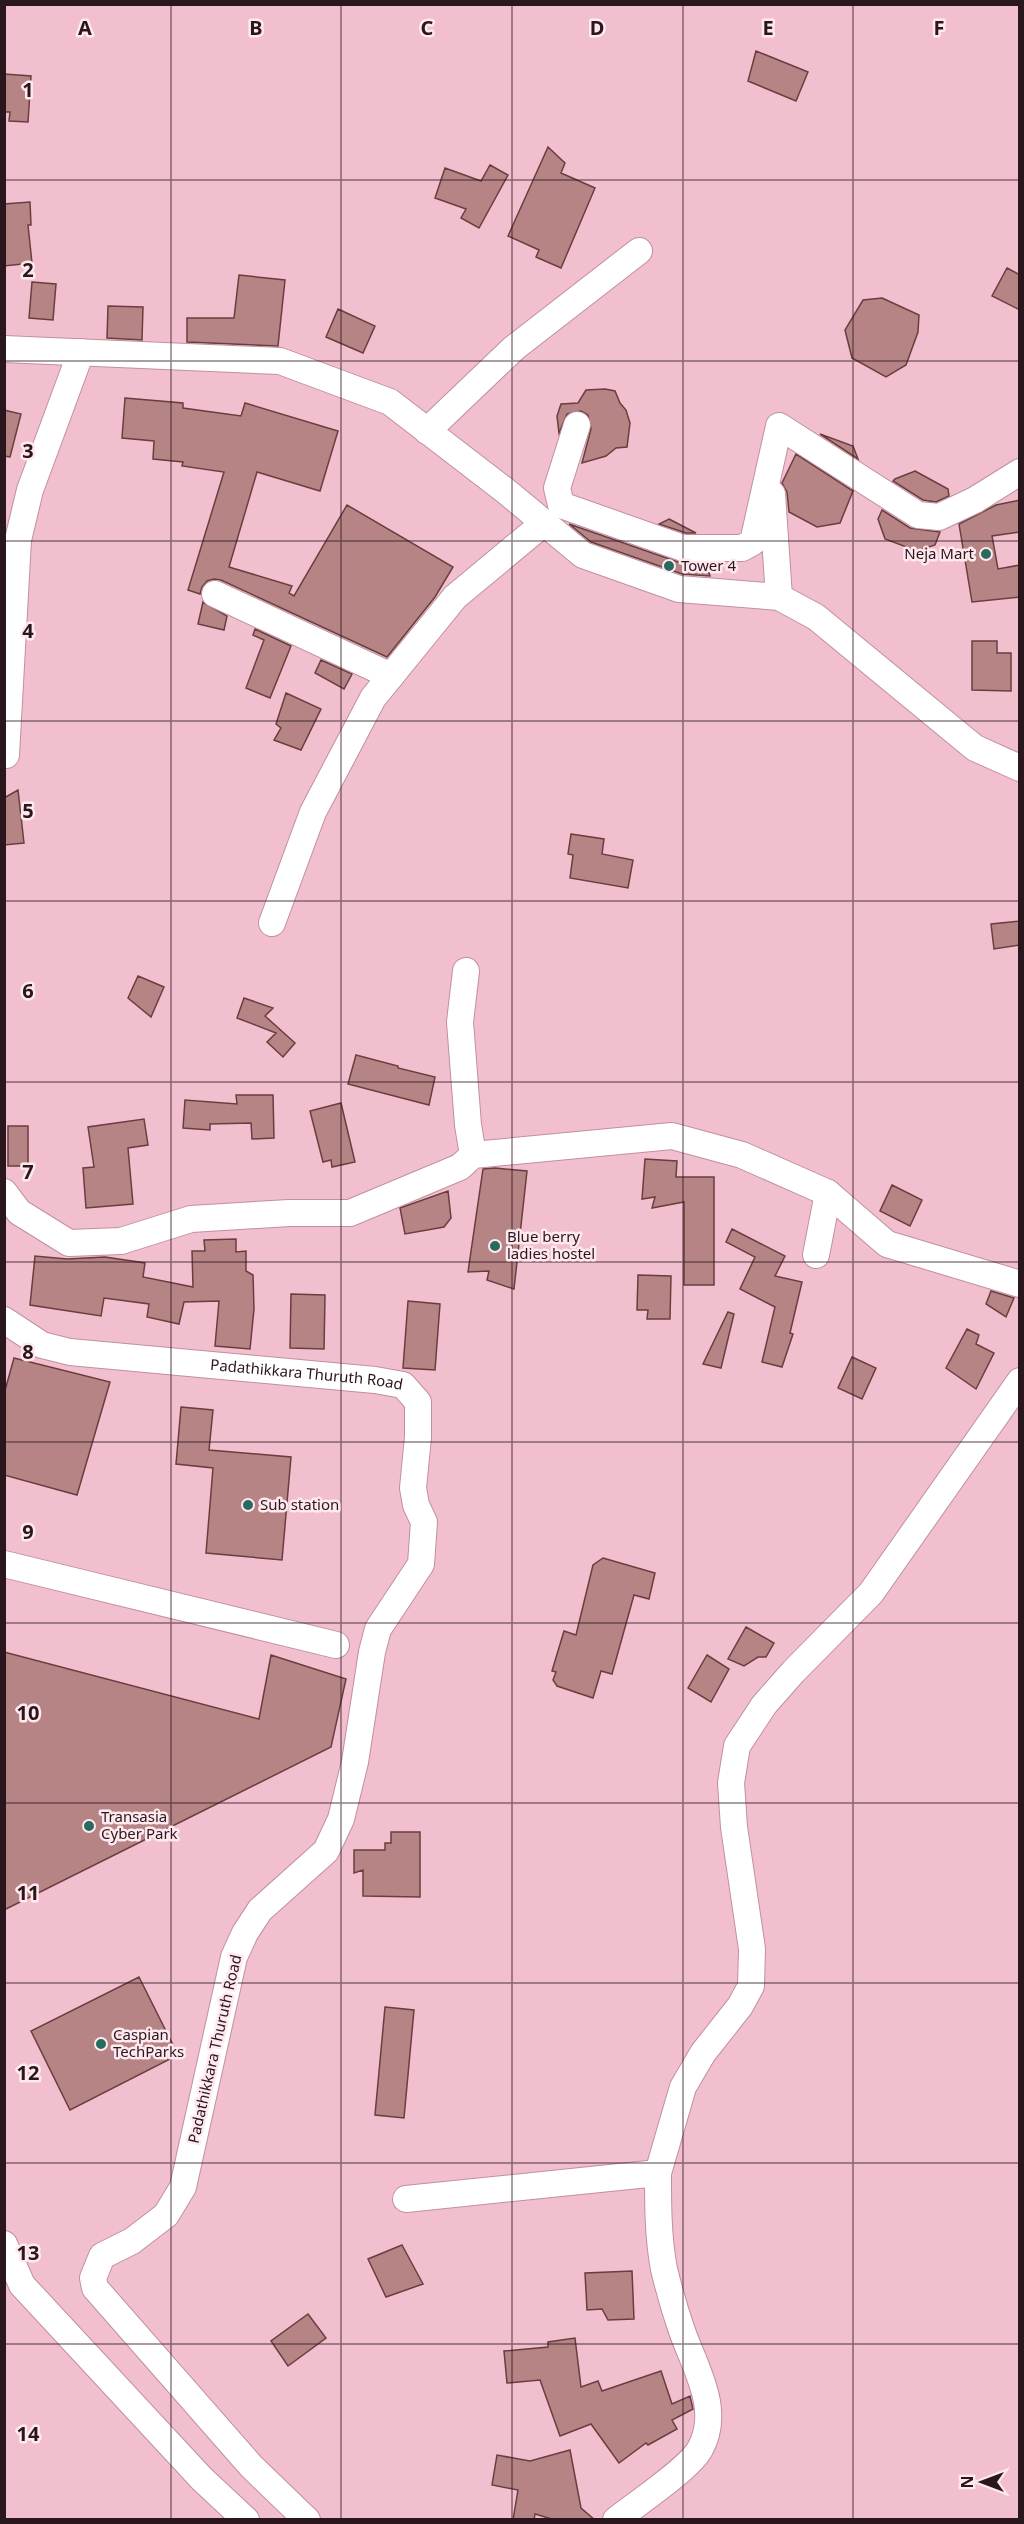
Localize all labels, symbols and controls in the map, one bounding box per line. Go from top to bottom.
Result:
text: A [78,14,92,41]
text: B [249,14,263,41]
text: C [421,14,434,41]
text: D [590,14,604,41]
text: E [762,14,774,41]
text: F [934,14,944,41]
text: 1 [22,76,34,103]
text: 2 [22,256,34,283]
text: 3 [22,437,34,464]
place label: Neja Mart [904,543,975,563]
marker: Neja Mart [979,547,993,561]
place label: Tower 4 [681,555,736,575]
marker: Tower 4 [662,559,676,573]
text: 4 [22,617,34,644]
text: 5 [22,797,34,824]
text: 6 [22,977,34,1004]
text: 7 [22,1158,34,1185]
place label: Blue berry ladies hostel [507,1226,595,1263]
marker: Blue berry ladies hostel [488,1239,502,1253]
text: 8 [22,1338,34,1365]
street label: Padathikkara Thuruth Road [209,1354,405,1394]
place label: Sub station [260,1494,339,1514]
marker: Sub station [241,1498,255,1512]
text: 9 [22,1518,34,1545]
text: 10 [17,1699,39,1726]
place label: Transasia Cyber Park [101,1806,178,1843]
marker: Transasia Cyber Park [82,1819,96,1833]
text: 11 [17,1879,39,1906]
street label: Padathikkara Thuruth Road [183,1952,246,2145]
place label: Caspian TechParks [113,2024,184,2061]
marker: Caspian TechParks [94,2037,108,2051]
text: 12 [17,2059,39,2086]
text: 13 [17,2239,39,2266]
text: 14 [17,2420,40,2447]
north arrow [952,2452,1012,2512]
text: N [956,2475,978,2489]

